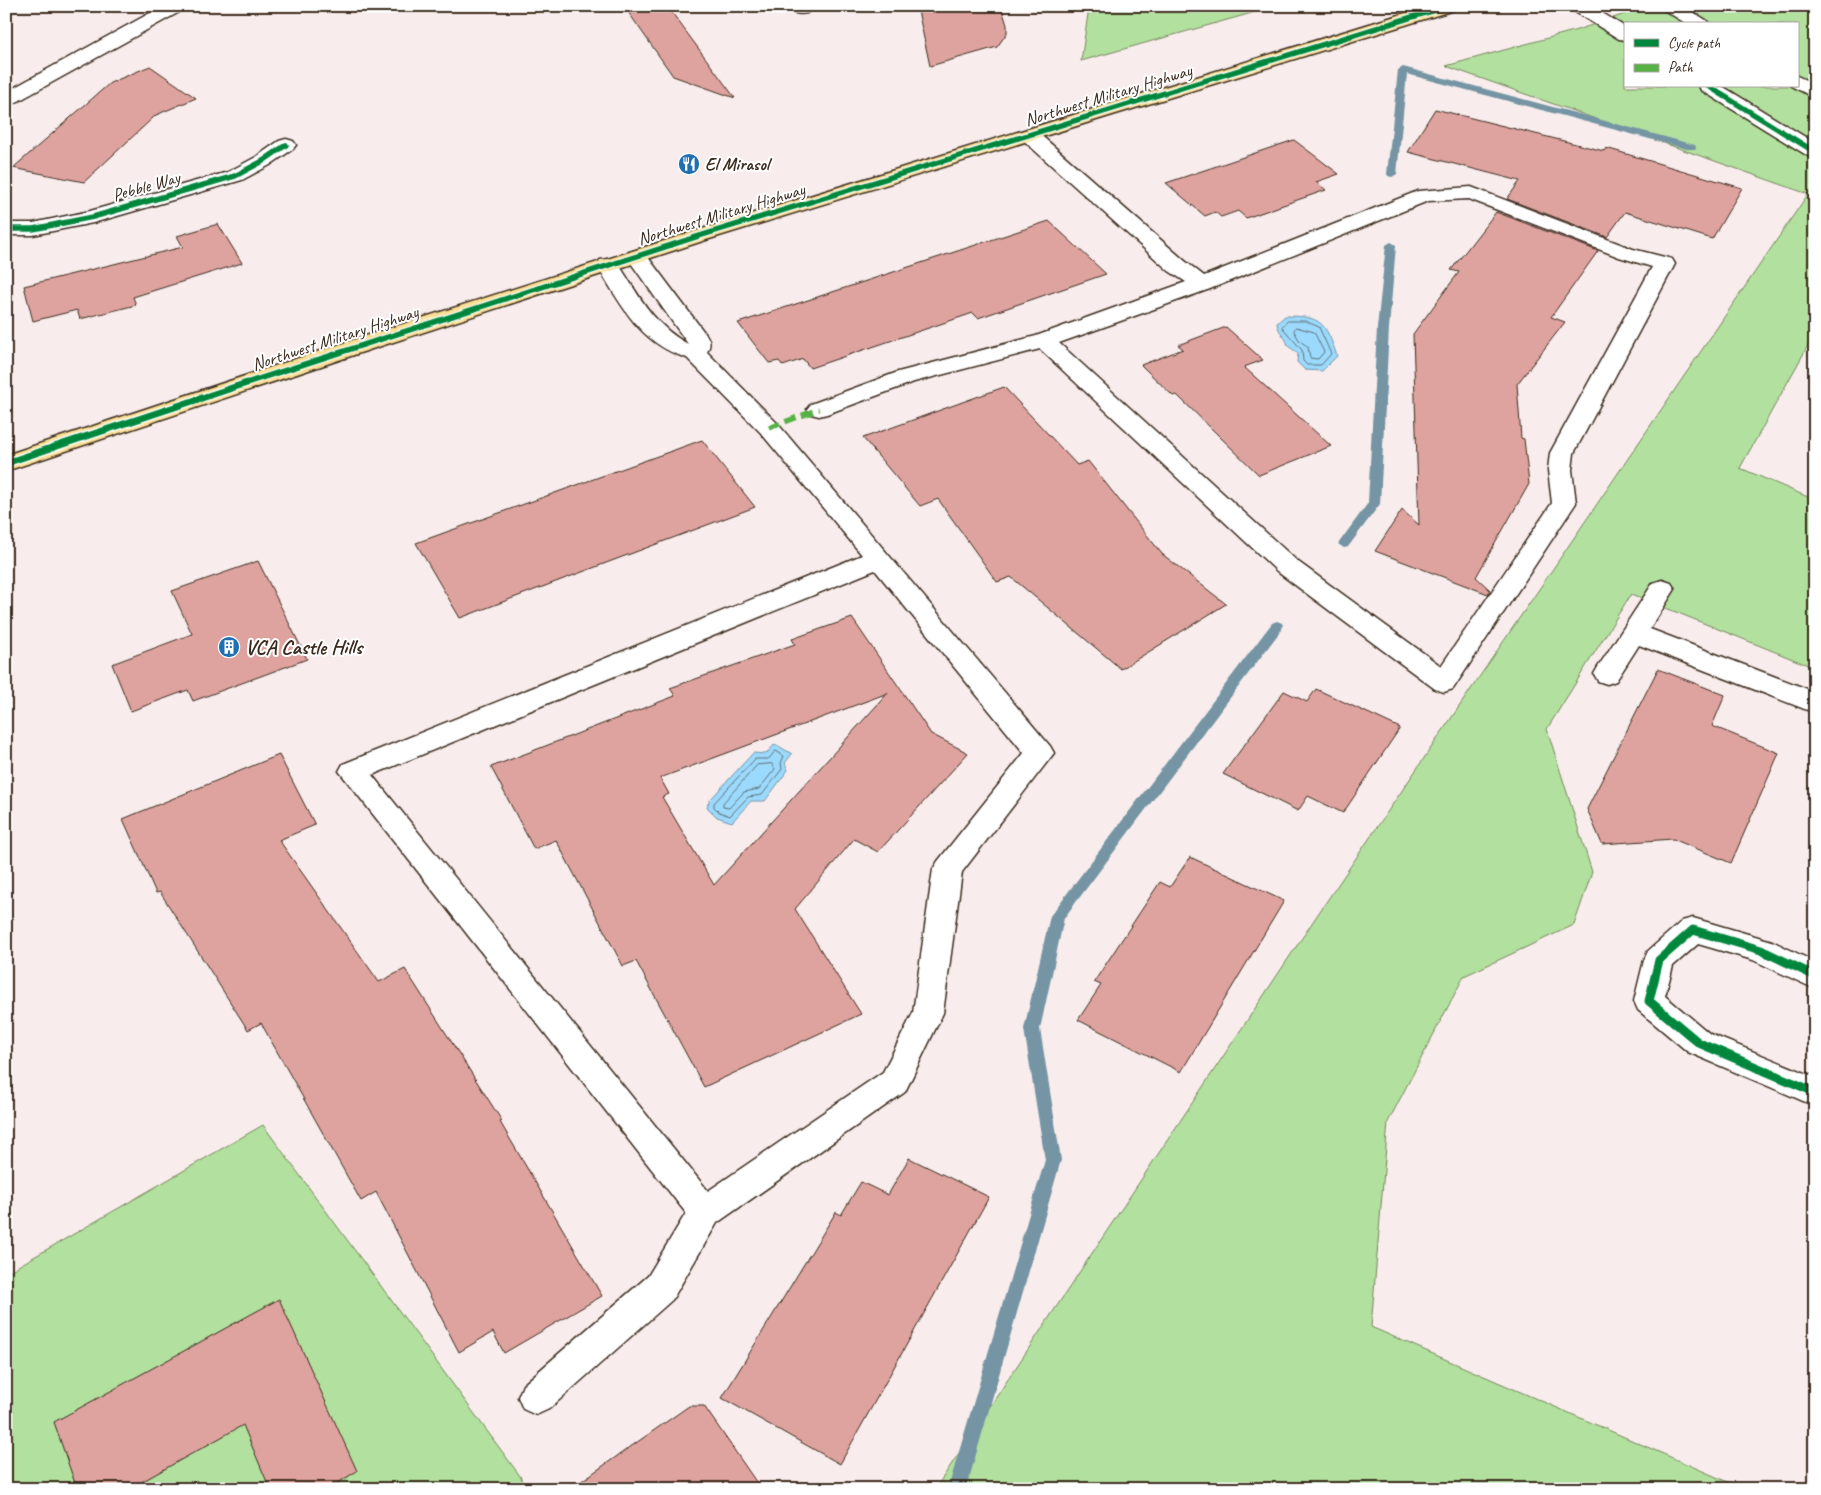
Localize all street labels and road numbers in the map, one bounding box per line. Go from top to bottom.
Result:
street label: Northwest Military Highway [1022,59,1196,131]
street label: Pebble Way [110,165,184,206]
street label: Northwest Military Highway [635,178,809,250]
street label: Northwest Military Highway [249,300,423,375]

